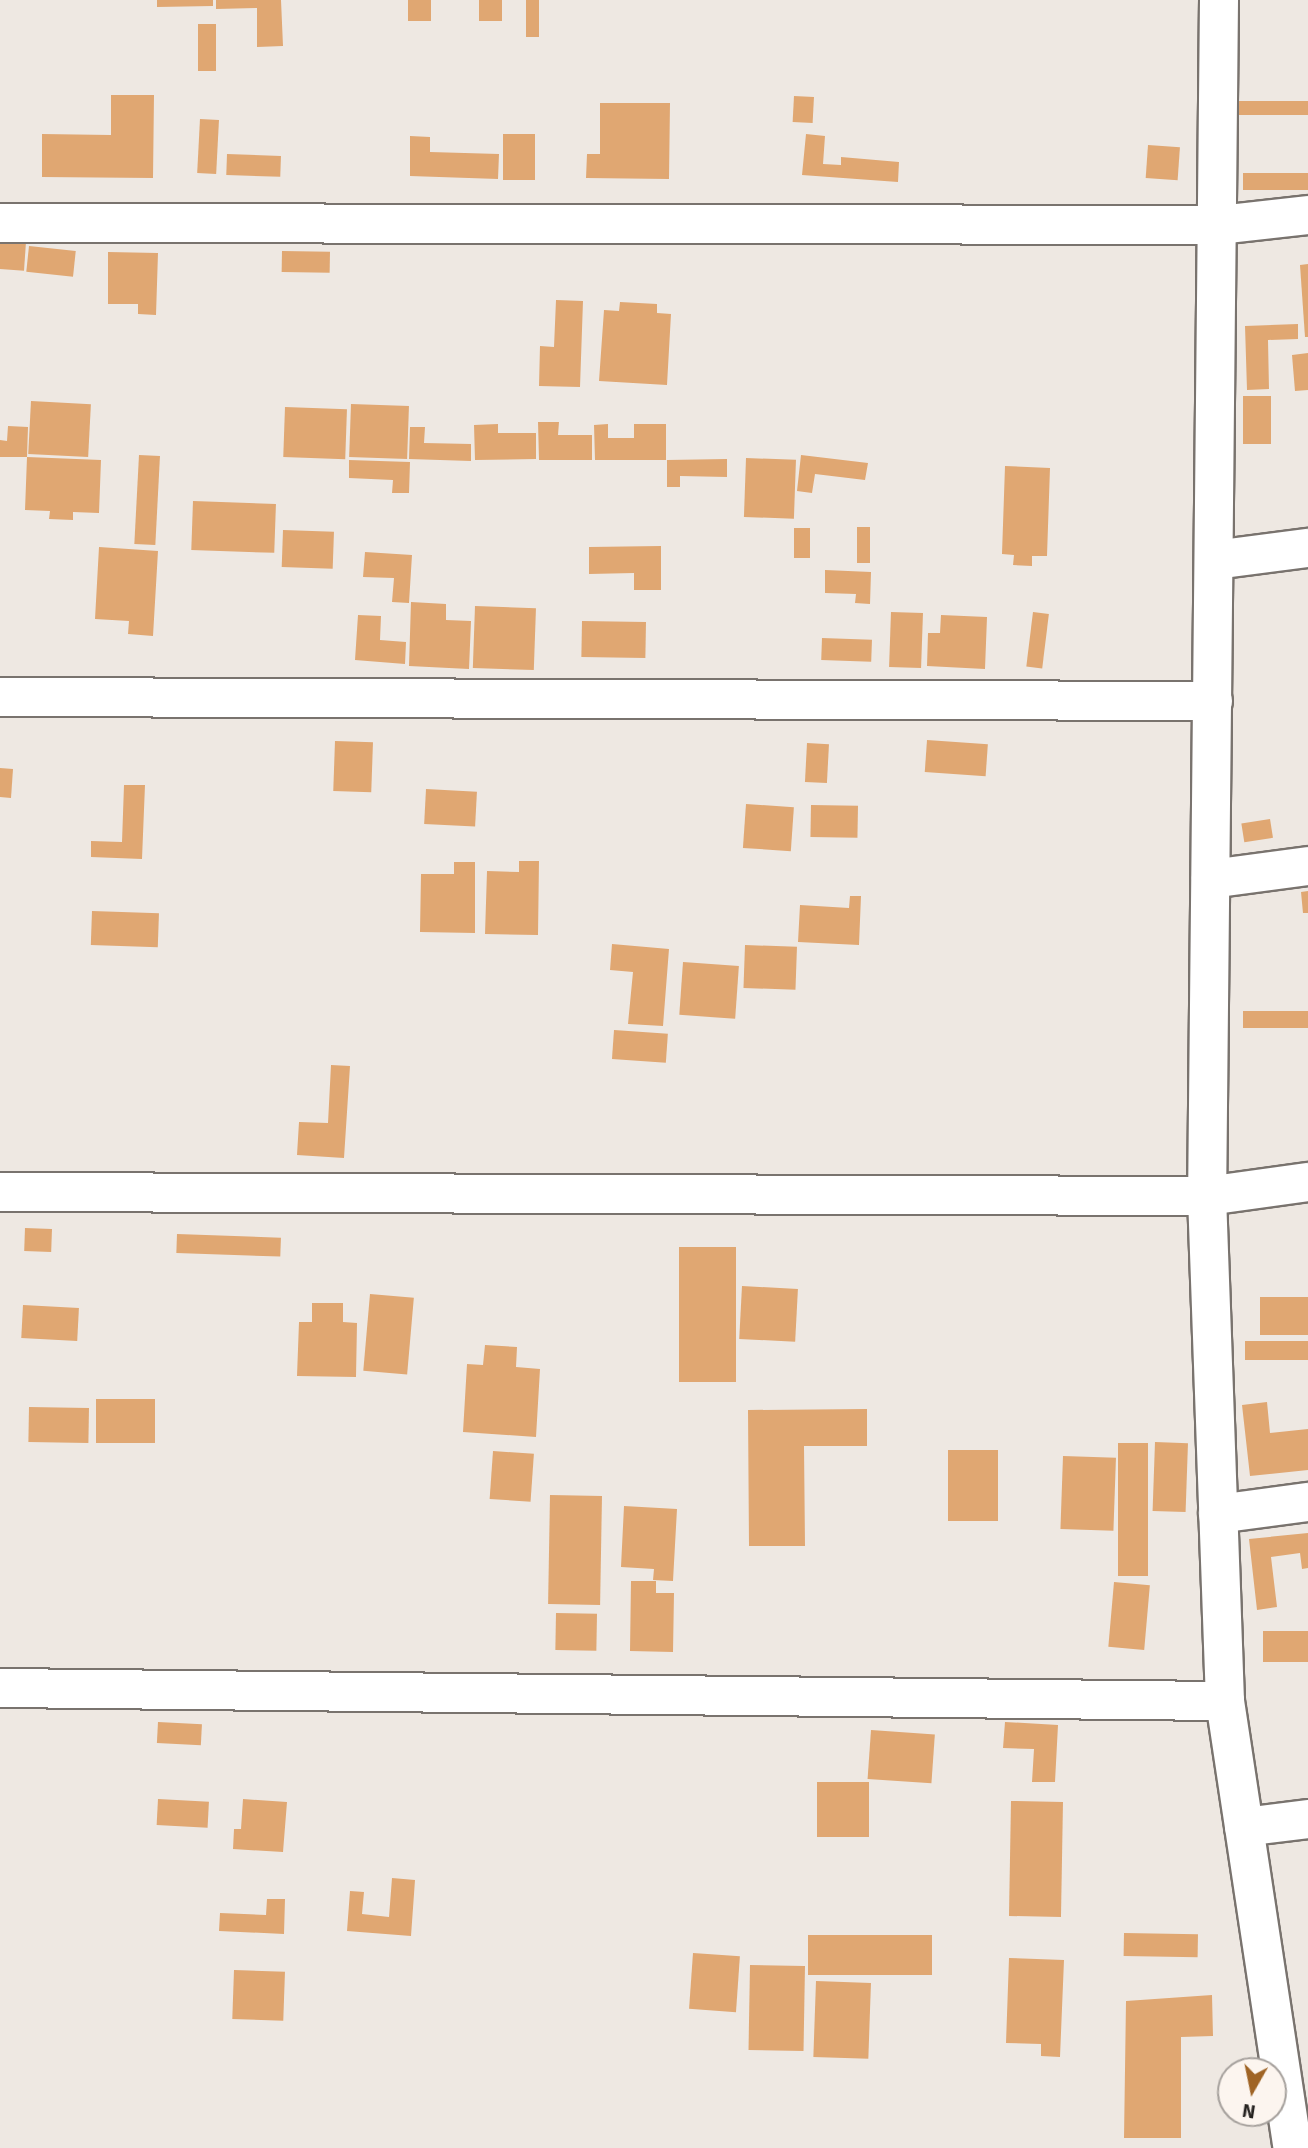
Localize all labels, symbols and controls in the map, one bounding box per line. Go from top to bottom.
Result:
north arrow [1217,2057,1287,2127]
text: N [1241,2098,1257,2124]

